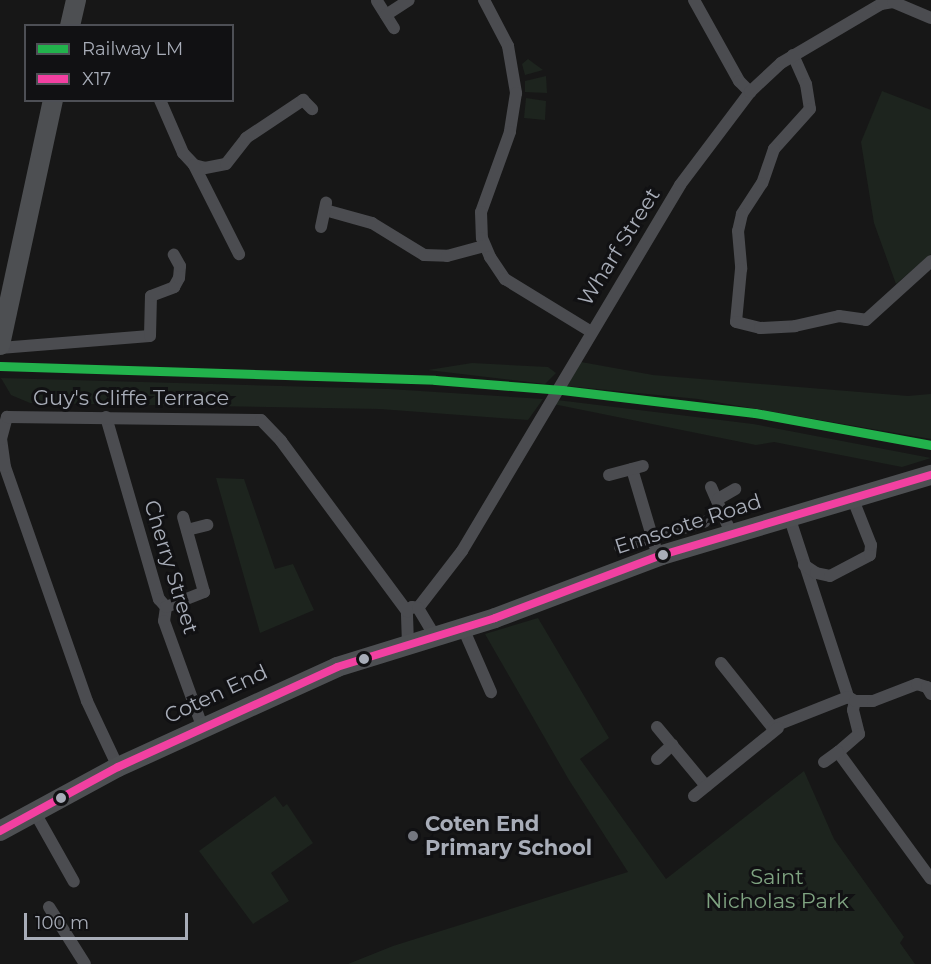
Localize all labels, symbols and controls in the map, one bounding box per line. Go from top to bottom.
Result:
legend [24,24,234,102]
text: Railway LM [82,38,183,60]
text: X17 [82,68,111,90]
street label: Wharf Street [573,183,665,311]
street label: Guy's Cliffe Terrace [33,385,229,411]
street label: Emscote Road [612,488,764,560]
street label: Cherry Street [139,497,203,637]
unlabelled marker [657,549,669,561]
unlabelled marker [358,653,370,665]
street label: Coten End [161,659,271,729]
unlabelled marker [55,792,67,804]
place label: Coten End Primary School [425,811,592,861]
marker: Coten End Primary School [406,829,420,843]
park label: Saint Nicholas Park [705,864,849,914]
scale bar [27,901,190,939]
text: 100 m [35,912,89,934]

